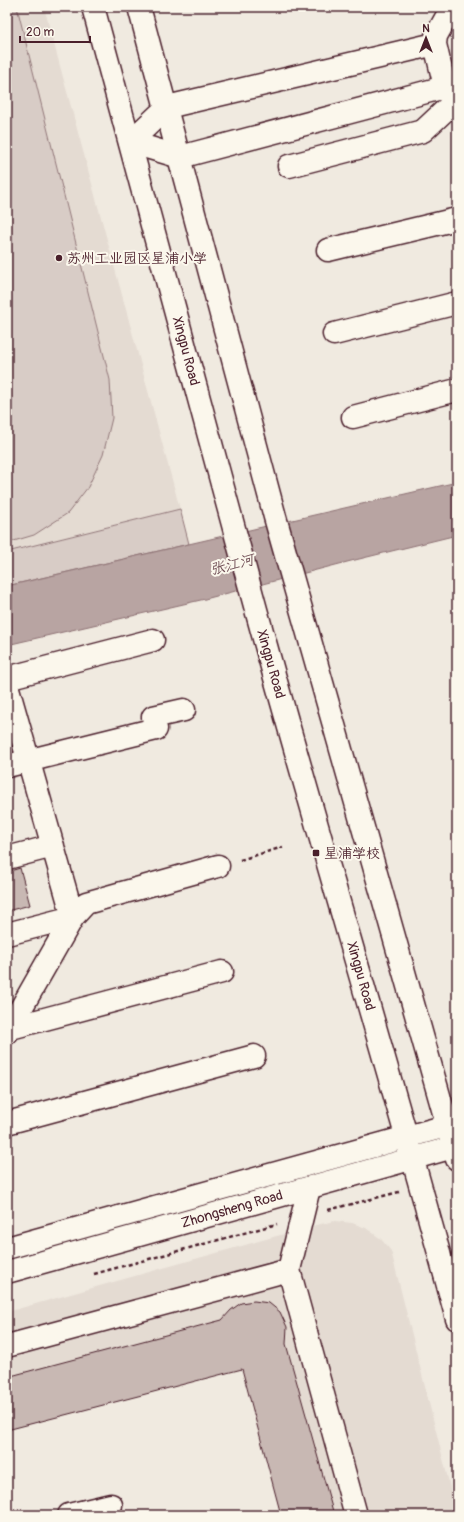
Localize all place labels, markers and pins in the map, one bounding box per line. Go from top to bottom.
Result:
place label: 苏州工业园区星浦小学 [67,250,207,267]
marker: 苏州工业园区星浦小学 [54,253,64,263]
place label: 星浦学校 [324,845,380,862]
marker: 星浦学校 [311,848,321,858]

